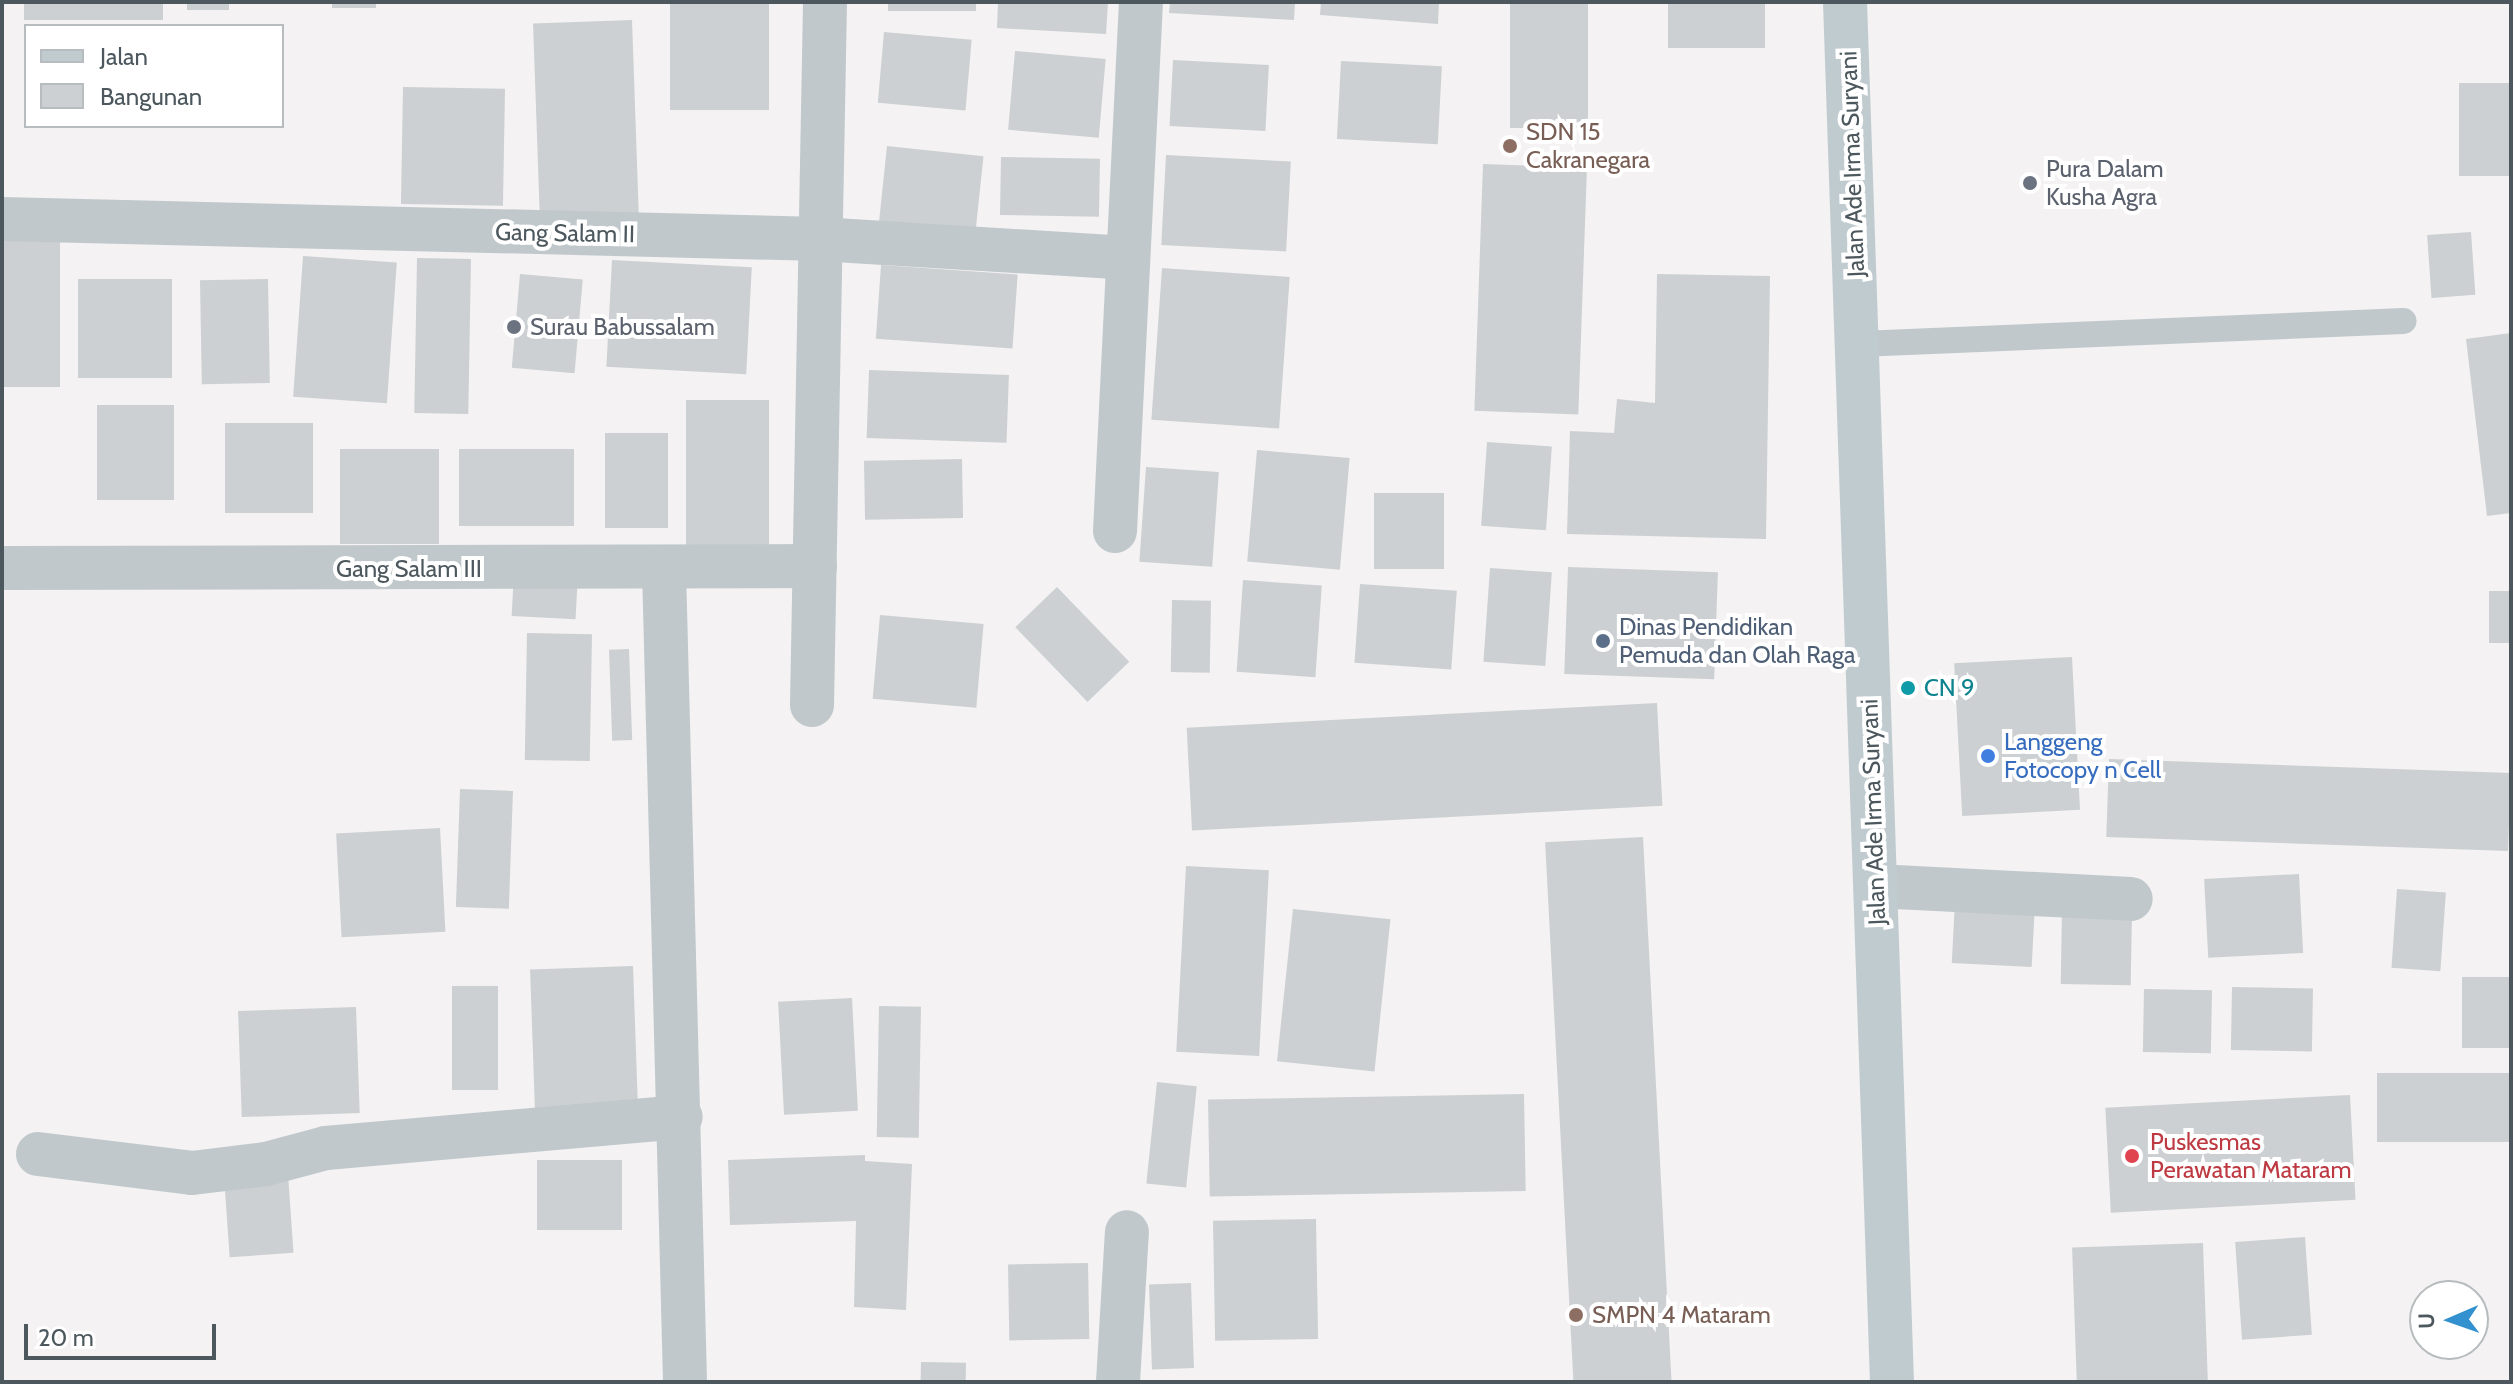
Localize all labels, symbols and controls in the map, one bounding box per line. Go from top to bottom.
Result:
legend [24,24,284,128]
text: Jalan [100,42,148,71]
street label: Jalan Ade Irma Suryani [1834,50,1870,278]
text: Bangunan [100,82,202,111]
place label: SDN 15 Cakranegara [1526,118,1650,174]
marker: SDN 15 Cakranegara [1501,137,1519,155]
place label: Pura Dalam Kusha Agra [2046,155,2164,211]
marker: Pura Dalam Kusha Agra [2021,174,2039,192]
street label: Gang Salam II [495,217,635,249]
place label: Surau Babussalam [530,313,715,341]
marker: Surau Babussalam [505,318,523,336]
street label: Gang Salam III [336,555,482,583]
place label: Dinas Pendidikan Pemuda dan Olah Raga [1619,613,1855,669]
marker: Dinas Pendidikan Pemuda dan Olah Raga [1594,632,1612,650]
place label: CN 9 [1924,674,1975,702]
marker: CN 9 [1899,679,1917,697]
street label: Jalan Ade Irma Suryani [1855,698,1891,926]
place label: Langgeng Fotocopy n Cell [2004,728,2161,784]
marker: Langgeng Fotocopy n Cell [1979,747,1997,765]
place label: Puskesmas Perawatan Mataram [2150,1128,2352,1184]
marker: Puskesmas Perawatan Mataram [2121,1145,2143,1167]
north arrow [2409,1280,2489,1360]
place label: SMPN 4 Mataram [1592,1301,1771,1329]
marker: SMPN 4 Mataram [1567,1306,1585,1324]
scale bar [28,1308,220,1358]
text: U [2413,1312,2440,1329]
text: 20 m [38,1323,94,1352]

